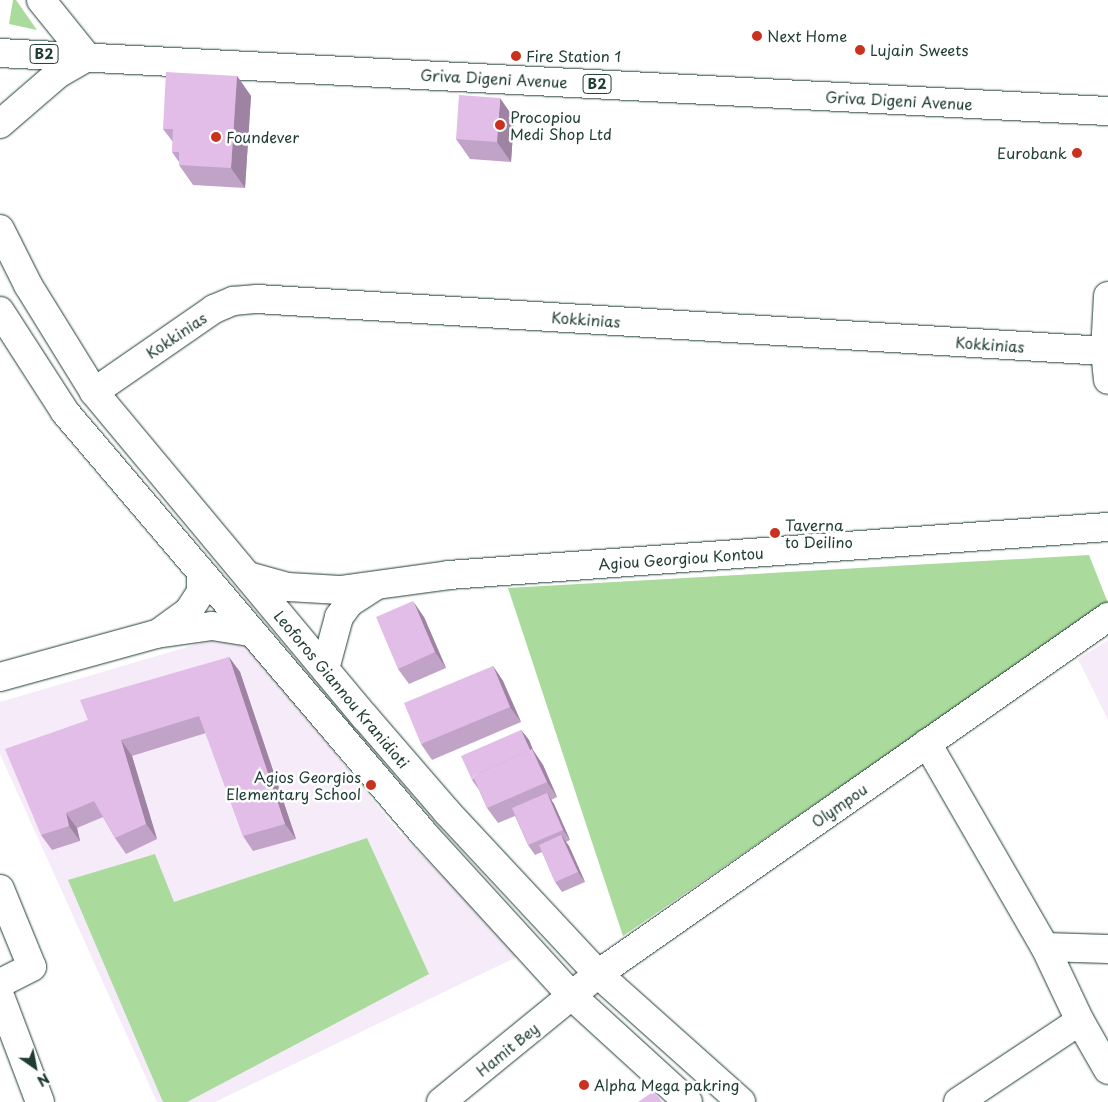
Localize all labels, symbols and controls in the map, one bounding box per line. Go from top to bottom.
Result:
place label: Next Home [767,27,848,45]
marker: Next Home [751,30,763,42]
place label: Lujain Sweets [870,41,968,59]
road number: B2 [29,42,59,66]
marker: Lujain Sweets [854,44,866,56]
place label: Fire Station 1 [526,47,621,65]
marker: Fire Station 1 [510,50,522,62]
street label: Griva Digeni Avenue [420,65,568,91]
road number: B2 [582,72,612,96]
street label: Griva Digeni Avenue [825,87,973,113]
place label: Procopiou Medi Shop Ltd [510,107,613,142]
marker: Procopiou Medi Shop Ltd [494,119,506,131]
place label: Foundever [226,128,299,146]
marker: Foundever [210,131,222,143]
place label: Eurobank [997,144,1067,162]
marker: Eurobank [1071,147,1083,159]
street label: Kokkinias [142,308,210,362]
street label: Kokkinias [551,308,621,330]
street label: Kokkinias [955,333,1025,355]
place label: Taverna to Deilino [785,515,854,550]
marker: Taverna to Deilino [769,527,781,539]
street label: Agiou Georgiou Kontou [597,543,765,573]
street label: Leoforos Giannou Kranidioti [271,607,413,771]
place label: Agios Georgios Elementary School [226,767,361,802]
marker: Agios Georgios Elementary School [365,779,377,791]
street label: Olympou [808,779,870,831]
street label: Hamit Bey [472,1018,542,1080]
north arrow [10,1042,60,1092]
text: N [33,1068,54,1092]
place label: Alpha Mega pakring [594,1076,741,1094]
marker: Alpha Mega pakring [578,1079,590,1091]

